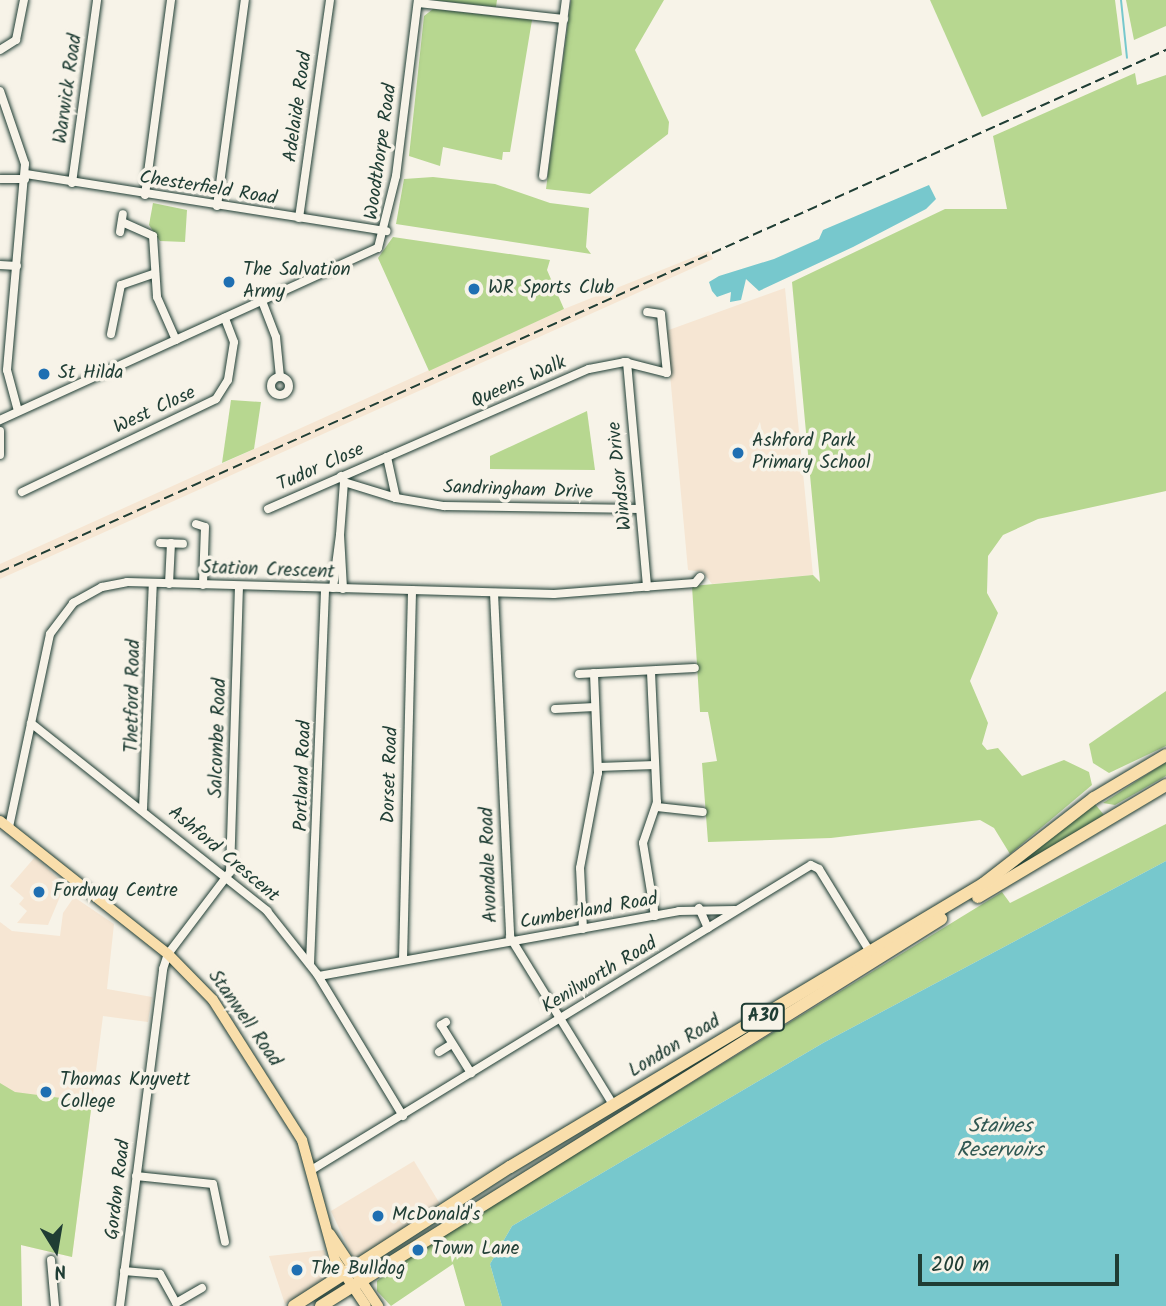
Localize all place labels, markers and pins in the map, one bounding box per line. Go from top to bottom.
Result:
place label: The Salvation Army [243,260,351,304]
marker: The Salvation Army [221,274,237,290]
place label: WR Sports Club [488,278,614,300]
marker: WR Sports Club [466,281,482,297]
place label: St Hilda [58,363,123,385]
marker: St Hilda [36,366,52,382]
place label: Ashford Park Primary School [752,431,871,475]
marker: Ashford Park Primary School [730,445,746,461]
place label: Fordway Centre [53,881,178,903]
marker: Fordway Centre [31,884,47,900]
place label: Thomas Knyvett College [60,1070,190,1114]
marker: Thomas Knyvett College [38,1084,54,1100]
place label: McDonald's [392,1205,480,1227]
marker: McDonald's [370,1208,386,1224]
place label: Town Lane [432,1239,519,1261]
marker: Town Lane [410,1242,426,1258]
place label: The Bulldog [311,1259,405,1281]
marker: The Bulldog [289,1262,305,1278]

